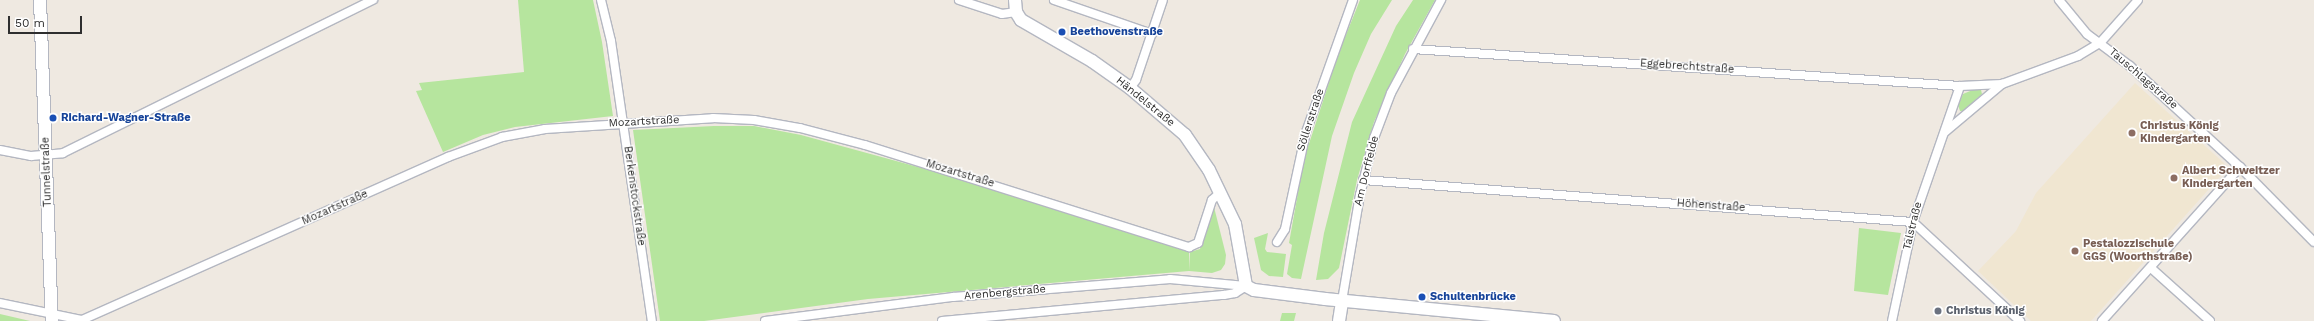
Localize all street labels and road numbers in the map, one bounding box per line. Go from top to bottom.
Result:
street label: Tauschlagstraße [2106,46,2180,112]
street label: Eggebrechtstraße [1640,57,1734,77]
street label: Händelstraße [1113,74,1177,130]
street label: Söllerstraße [1295,87,1327,153]
street label: Mozartstraße [608,114,680,130]
street label: Am Dorffelde [1352,134,1382,208]
street label: Tunnelstraße [39,137,55,207]
street label: Berkenstockstraße [620,145,648,247]
street label: Mozartstraße [924,157,996,191]
street label: Mozartstraße [300,188,370,228]
street label: Höhenstraße [1676,197,1746,215]
street label: Talstraße [1901,201,1925,251]
street label: Arenbergstraße [964,283,1046,303]

